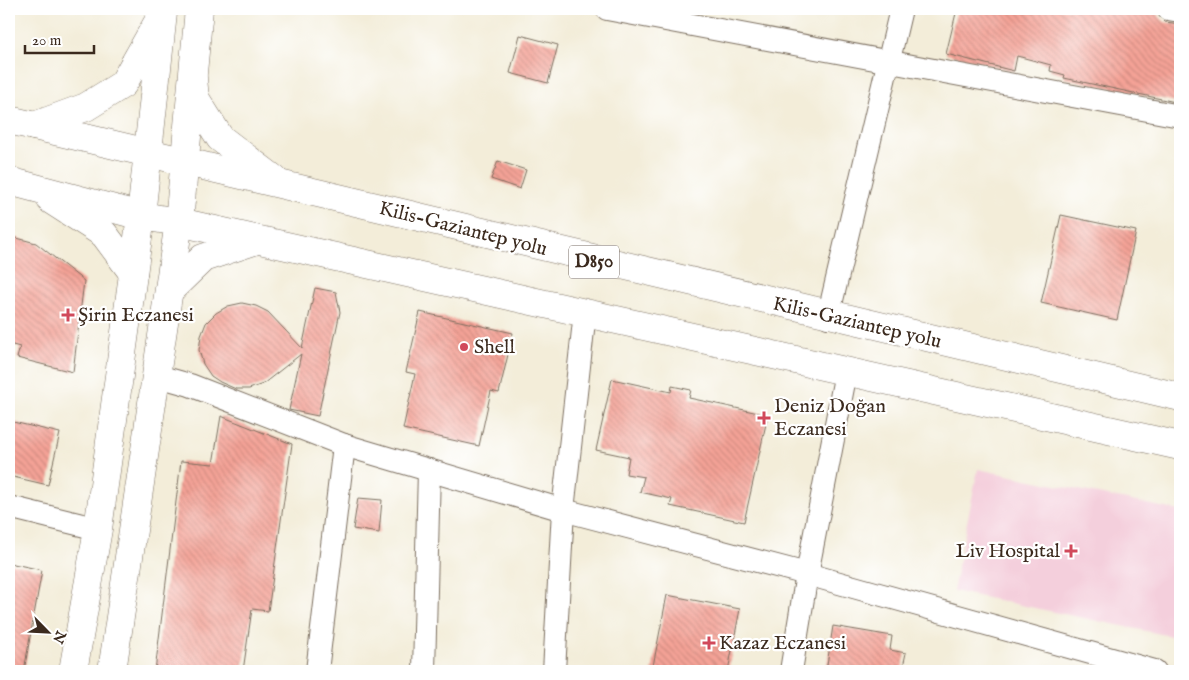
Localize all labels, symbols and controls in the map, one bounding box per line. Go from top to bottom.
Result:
scale bar [25,22,94,54]
text: 20 m [32,31,62,50]
street label: Kilis-Gaziantep yolu [376,196,550,262]
road number: D850 [569,246,619,278]
street label: Kilis-Gaziantep yolu [770,291,944,355]
place label: Şirin Eczanesi [78,303,194,328]
marker: Şirin Eczanesi [62,309,74,321]
place label: Shell [474,335,515,360]
marker: Shell [458,341,470,353]
place label: Deniz Doğan Eczanesi [774,394,886,442]
marker: Deniz Doğan Eczanesi [758,412,770,424]
place label: Liv Hospital [956,539,1061,564]
marker: Liv Hospital [1064,544,1078,558]
north arrow [22,608,72,658]
text: N [48,627,70,646]
place label: Kazaz Eczanesi [719,631,846,656]
marker: Kazaz Eczanesi [703,637,715,649]

